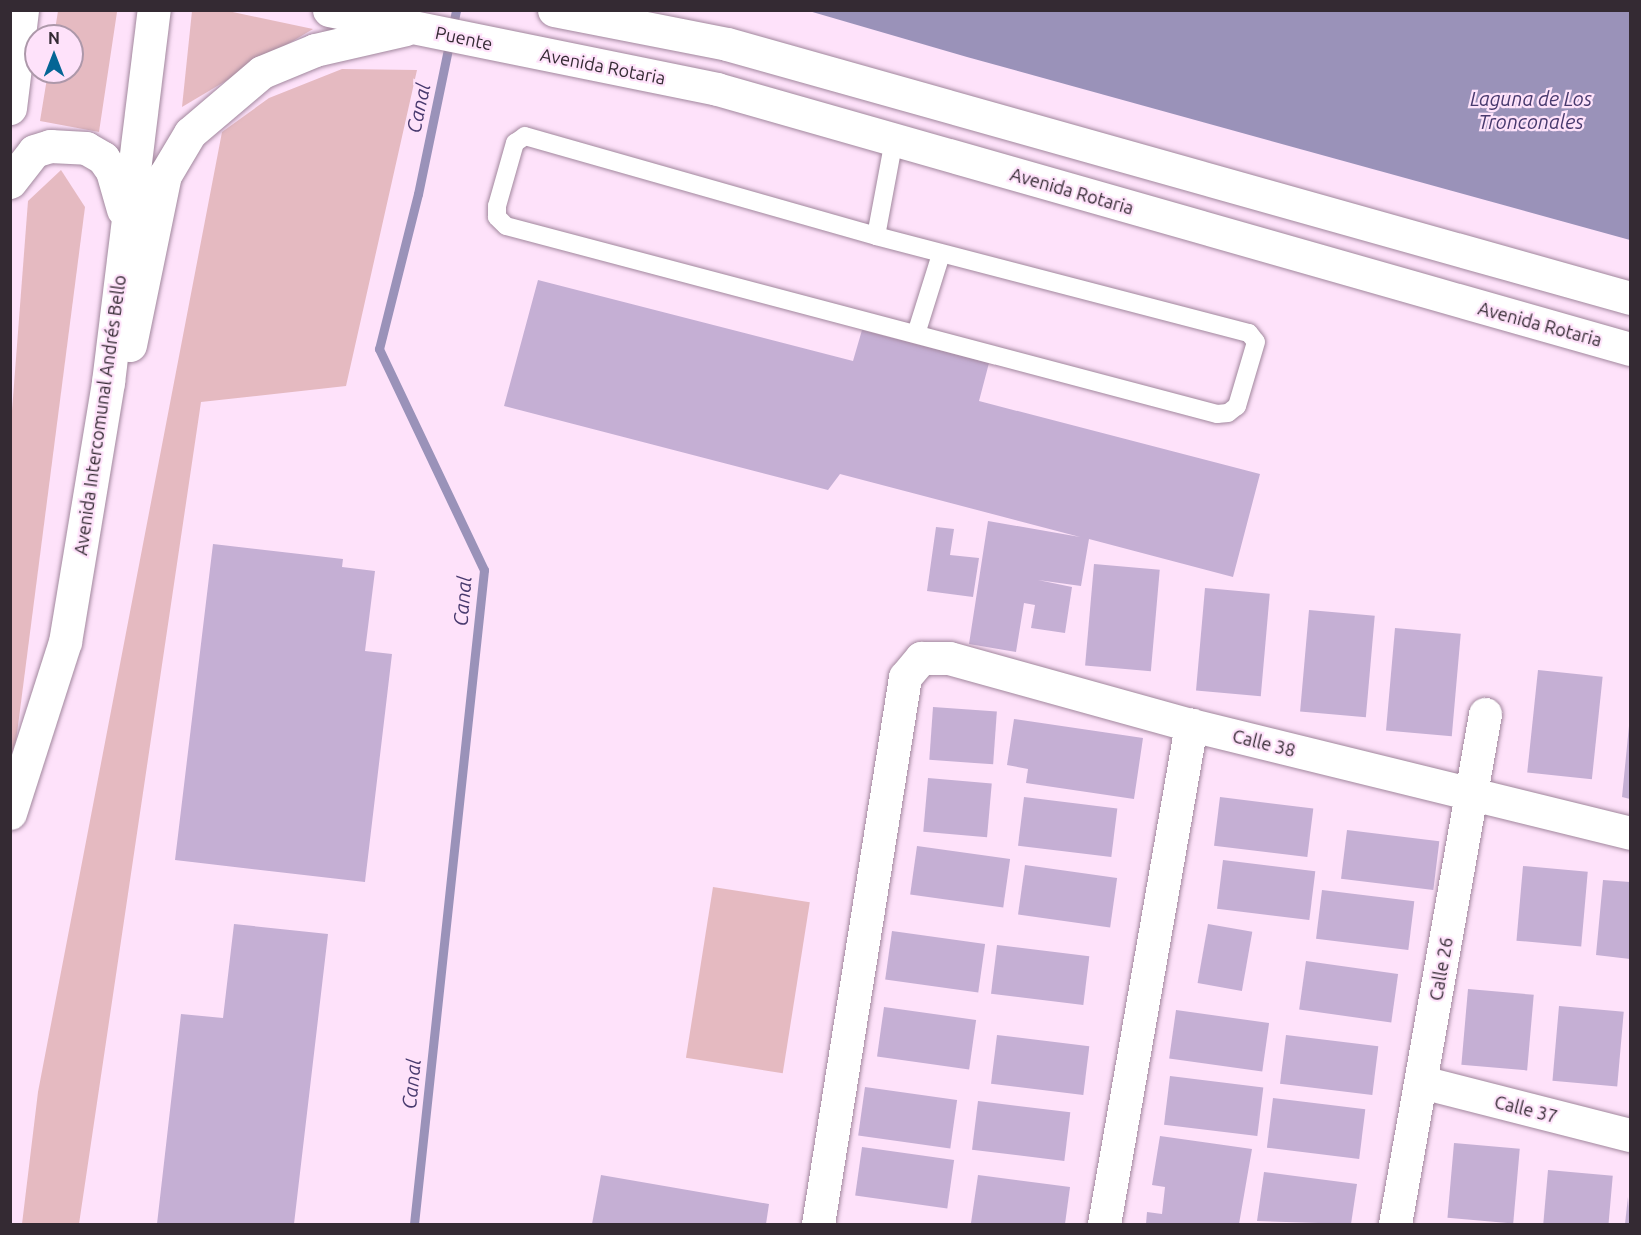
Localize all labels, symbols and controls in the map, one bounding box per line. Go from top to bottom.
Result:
street label: Puente [433,21,495,55]
north arrow [24,24,84,84]
text: N [48,29,60,47]
street label: Avenida Rotaria [539,43,667,89]
water label: Canal [401,81,435,135]
water label: Laguna de Los Tronconales [1470,86,1592,133]
street label: Avenida Rotaria [1008,163,1136,219]
street label: Avenida Intercomunal Andrés Bello [70,273,130,557]
street label: Avenida Rotaria [1476,297,1604,351]
water label: Canal [448,575,476,627]
street label: Calle 38 [1230,725,1298,761]
street label: Calle 26 [1425,936,1457,1002]
water label: Canal [396,1058,426,1110]
street label: Calle 37 [1492,1091,1560,1127]

